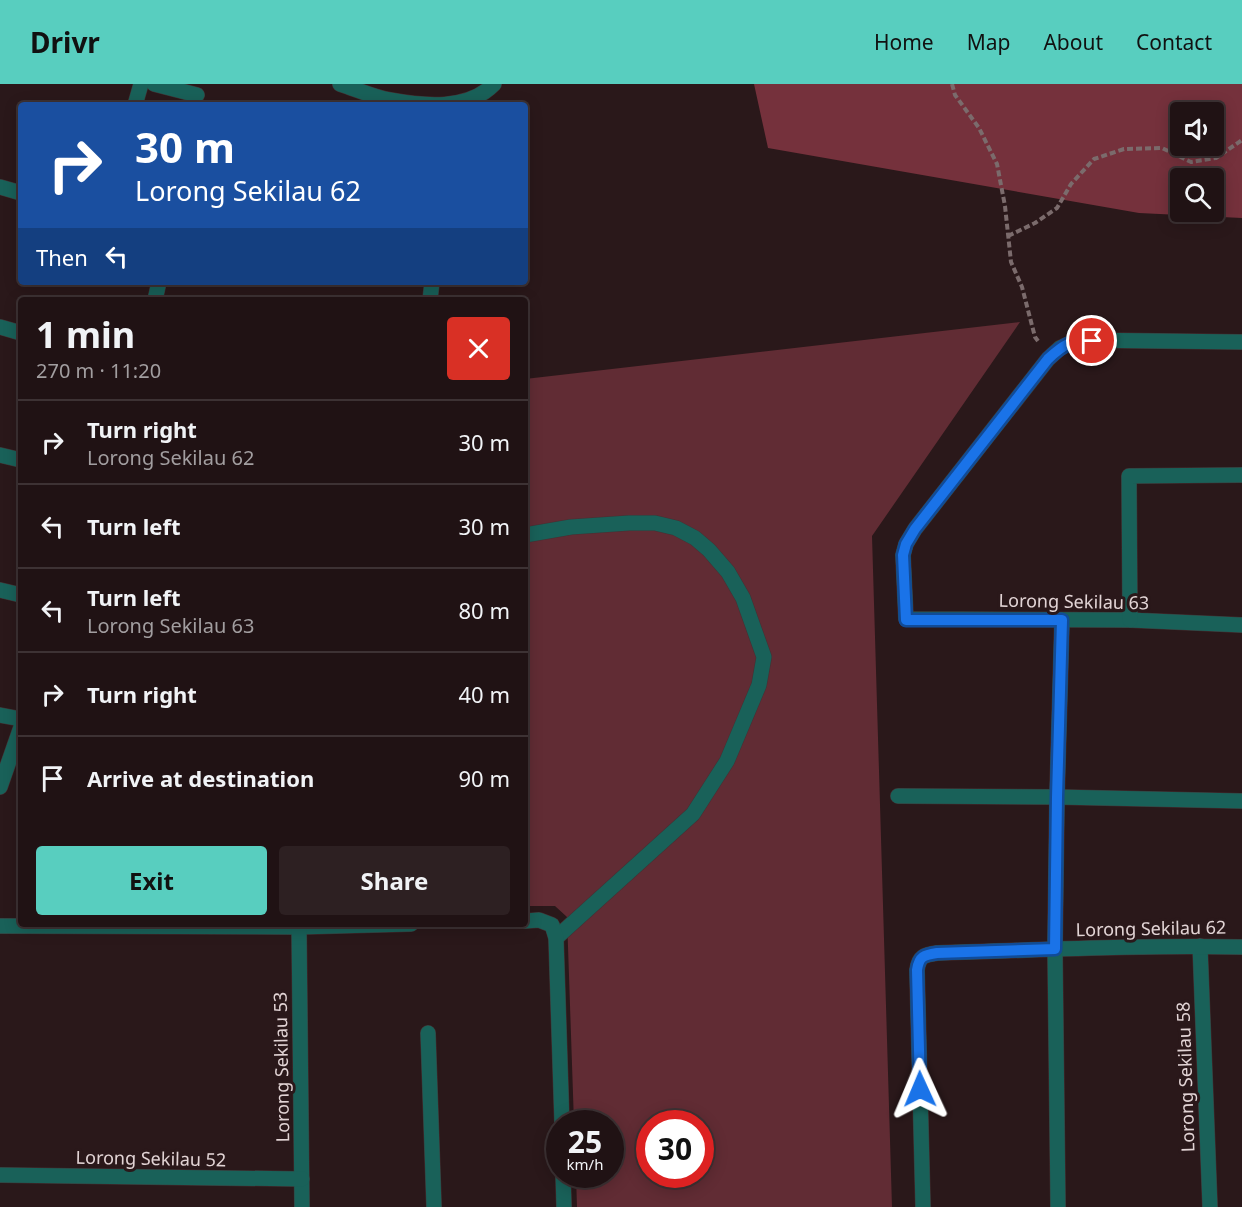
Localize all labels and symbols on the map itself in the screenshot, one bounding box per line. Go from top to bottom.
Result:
pin [1066,315,1117,366]
street label: Lorong Sekilau 63 [999,588,1149,614]
street label: Lorong Sekilau 62 [1076,915,1226,941]
street label: Lorong Sekilau 53 [268,992,294,1142]
street label: Lorong Sekilau 58 [1170,1001,1200,1153]
position arrow [888,1057,952,1121]
speed limit sign: 30 [636,1110,714,1188]
street label: Lorong Sekilau 52 [76,1145,226,1171]

